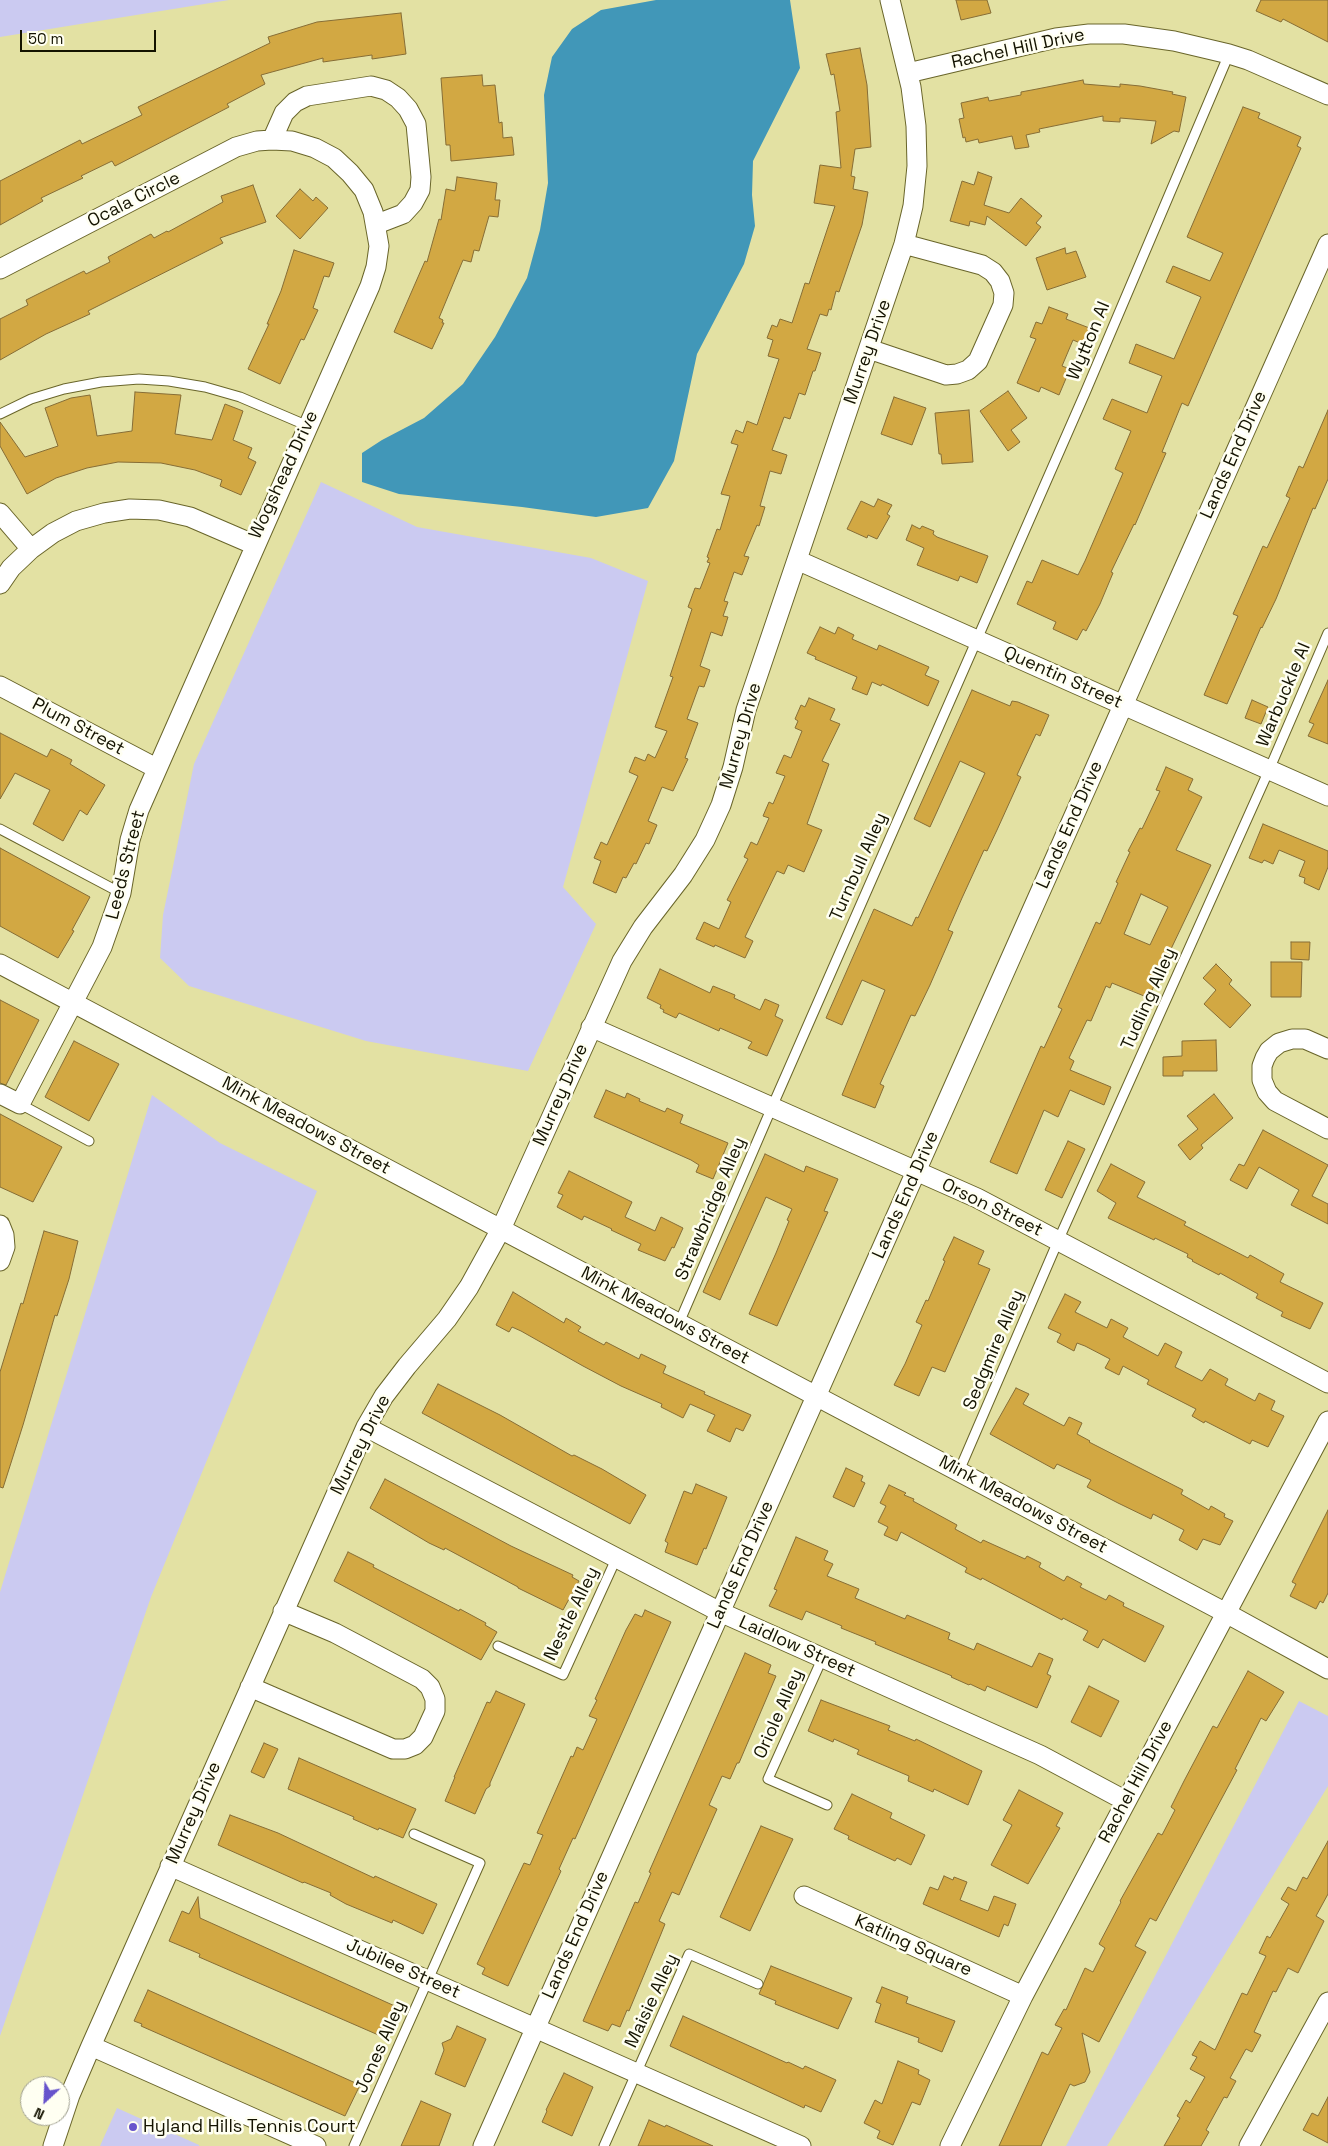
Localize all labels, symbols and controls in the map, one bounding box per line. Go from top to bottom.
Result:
scale bar [22,20,159,52]
street label: Rachel Hill Drive [949,24,1087,74]
text: 50 m [28,29,63,48]
street label: Ocala Circle [84,167,184,233]
street label: Murrey Drive [840,297,896,407]
street label: Wytton Al [1063,298,1115,384]
street label: Lands End Drive [1196,388,1272,522]
street label: Wogshead Drive [245,408,323,542]
street label: Warbuckle Al [1252,640,1316,750]
street label: Quentin Street [1000,642,1126,714]
street label: Murrey Drive [716,681,766,791]
street label: Plum Street [28,694,128,760]
street label: Lands End Drive [1032,758,1108,892]
street label: Leeds Street [102,808,150,922]
street label: Turnbull Alley [826,810,892,924]
street label: Tudling Alley [1117,945,1181,1053]
street label: Murrey Drive [529,1041,593,1149]
street label: Mink Meadows Street [218,1072,394,1180]
street label: Lands End Drive [868,1128,944,1262]
street label: Strawbridge Alley [671,1134,751,1284]
street label: Orson Street [938,1174,1046,1242]
street label: Mink Meadows Street [577,1262,753,1370]
street label: Sedgmire Alley [959,1287,1029,1413]
street label: Murrey Drive [327,1391,395,1499]
street label: Mink Meadows Street [935,1451,1111,1559]
street label: Lands End Drive [703,1498,779,1632]
street label: Nestle Alley [540,1564,604,1664]
street label: Laidlow Street [735,1612,859,1682]
street label: Oriole Alley [750,1666,808,1762]
street label: Rachel Hill Drive [1095,1717,1177,1847]
street label: Murrey Drive [162,1759,226,1867]
street label: Lands End Drive [538,1868,614,2002]
street label: Katling Square [851,1910,975,1982]
street label: Jubilee Street [343,1934,463,2004]
street label: Maisie Alley [621,1951,683,2051]
street label: Jones Alley [351,1997,411,2097]
north arrow [20,2076,70,2126]
text: N [31,2104,47,2124]
place label: Hyland Hills Tennis Court [143,2116,356,2138]
marker: Hyland Hills Tennis Court [127,2121,139,2133]

